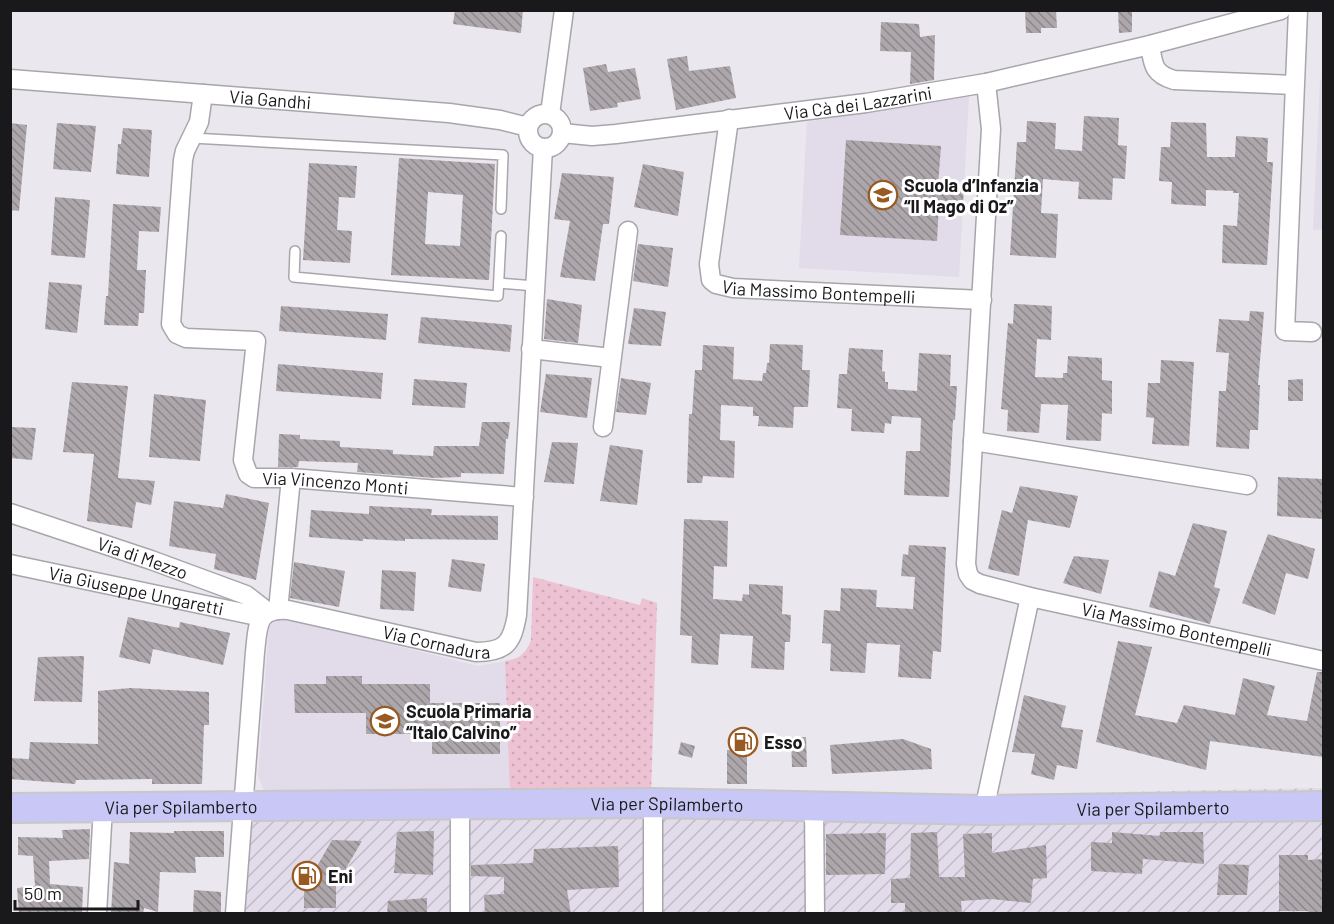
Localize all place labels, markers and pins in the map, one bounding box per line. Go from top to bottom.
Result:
place label: Scuola d’Infanzia “Il Mago di Oz” [904,174,1039,217]
school or university icon: Scuola d’Infanzia “Il Mago di Oz” [867,179,899,211]
place label: Scuola Primaria “Italo Calvino” [406,700,531,743]
school or university icon: Scuola Primaria “Italo Calvino” [369,705,401,737]
fuel station icon: Esso [727,726,759,758]
place label: Esso [764,731,802,753]
fuel station icon: Eni [291,860,323,892]
place label: Eni [328,865,353,887]

